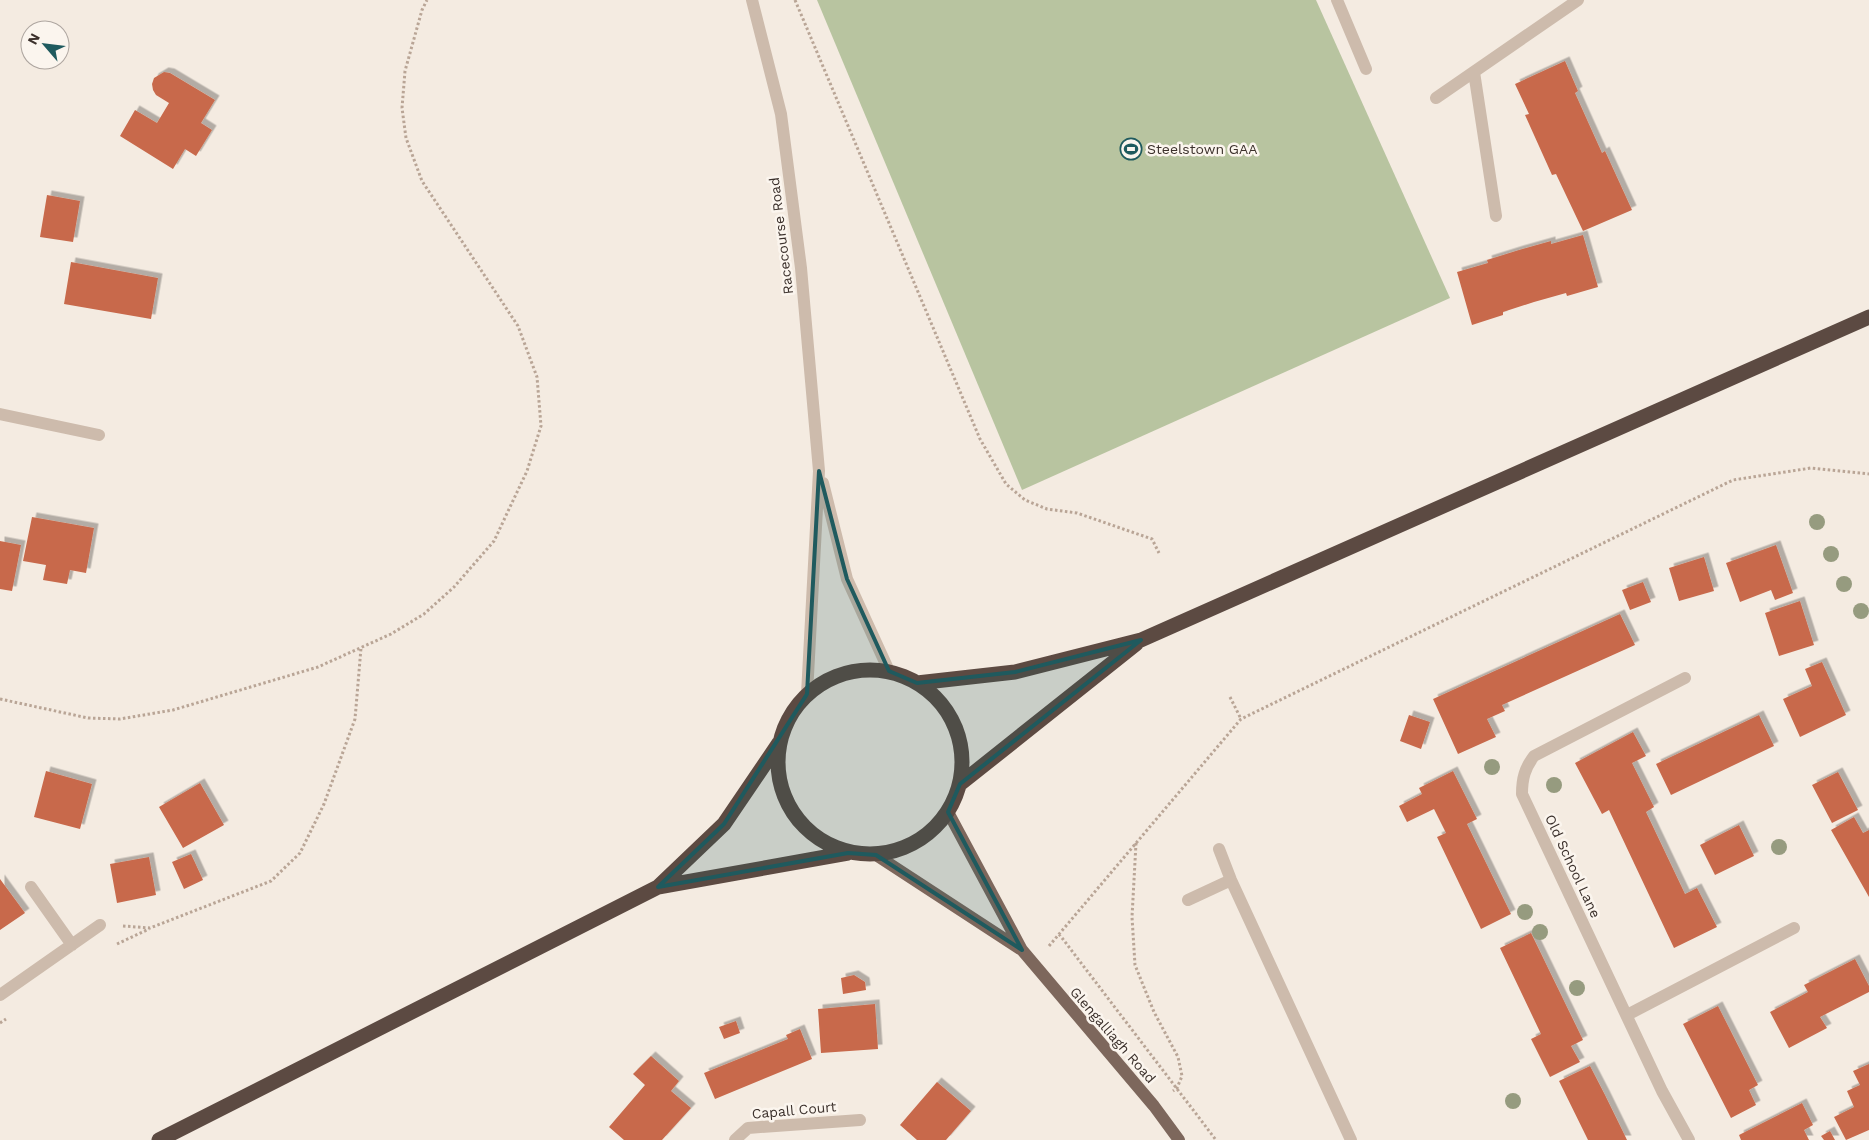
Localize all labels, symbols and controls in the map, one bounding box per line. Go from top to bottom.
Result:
north arrow [20,20,70,70]
text: N [24,31,43,47]
sports icon: Steelstown GAA [1119,137,1143,161]
place label: Steelstown GAA [1147,141,1257,157]
street label: Racecourse Road [766,177,796,295]
street label: Old School Lane [1542,812,1604,920]
street label: Glengalliagh Road [1067,984,1159,1086]
street label: Capall Court [751,1098,837,1122]

